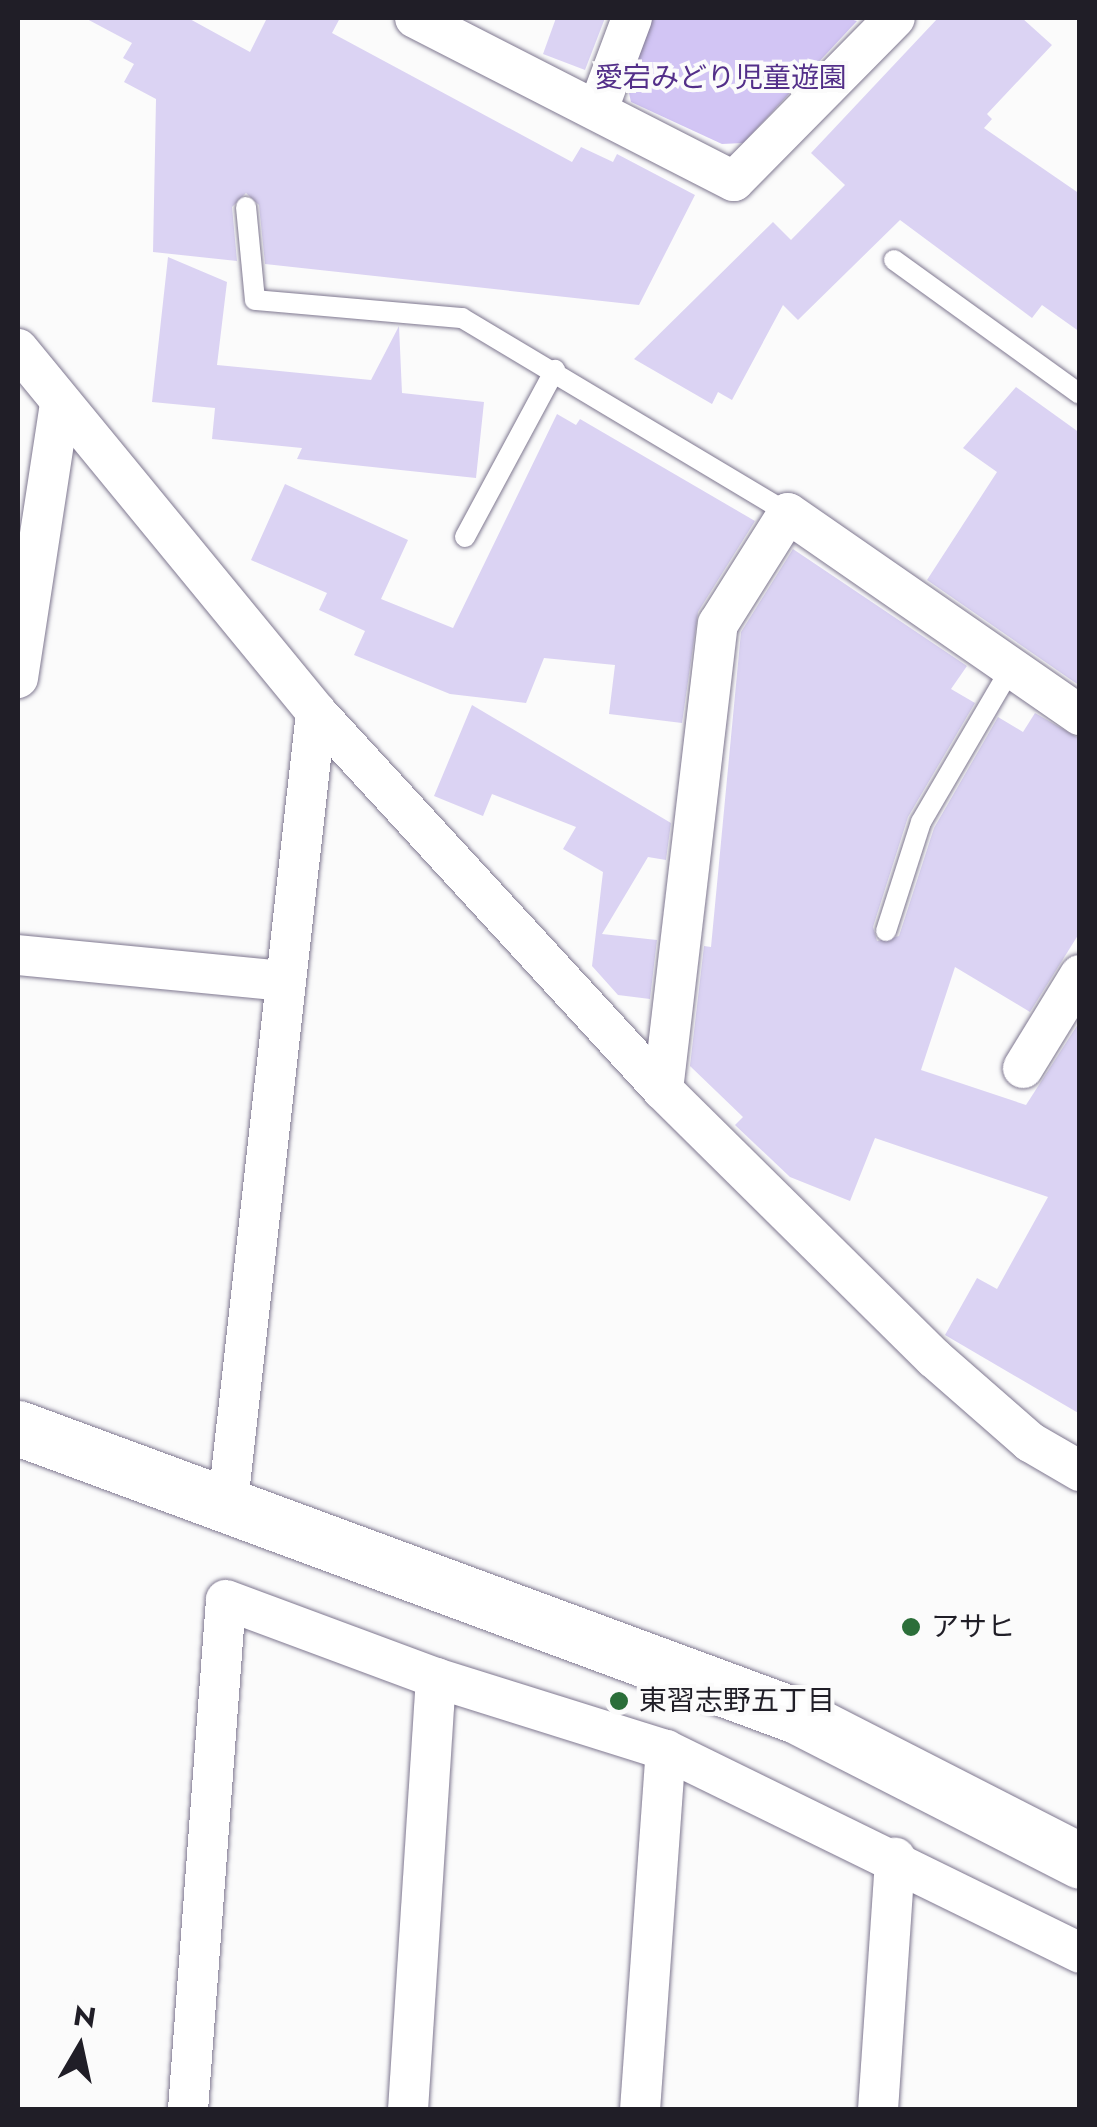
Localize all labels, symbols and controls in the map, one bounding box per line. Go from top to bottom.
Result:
park label: 愛宕みどり児童遊園 [595,61,847,95]
place label: アサヒ [931,1610,1015,1644]
marker: アサヒ [900,1616,922,1638]
place label: 東習志野五丁目 [639,1684,835,1718]
marker: 東習志野五丁目 [608,1690,630,1712]
text: N [71,1995,99,2039]
north arrow [30,1997,130,2097]

